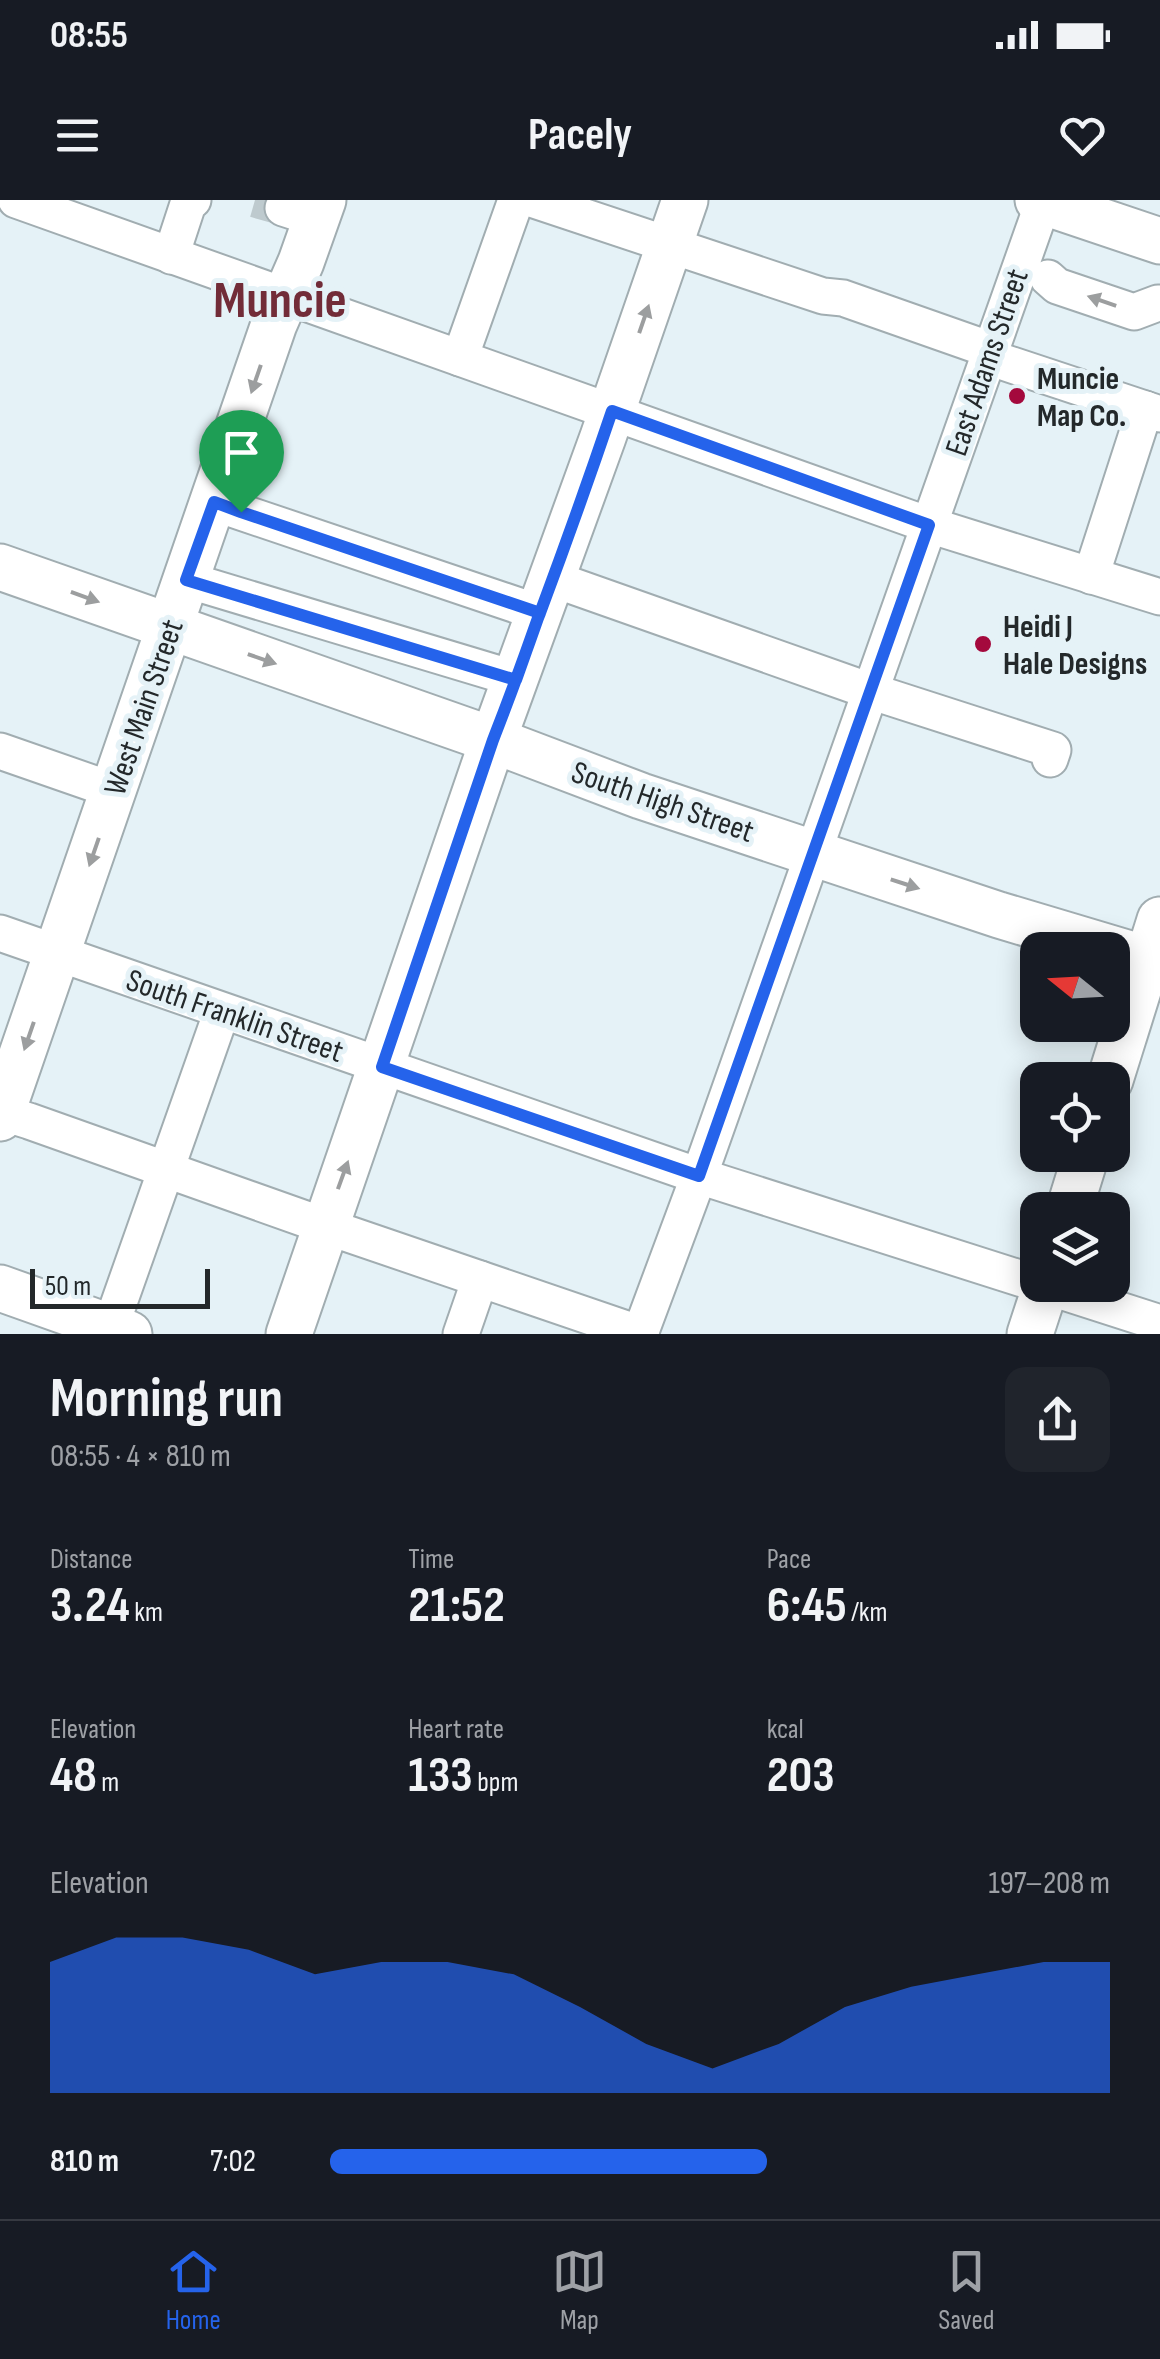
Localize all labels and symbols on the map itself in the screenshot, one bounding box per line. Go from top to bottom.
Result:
street label: East Adams Street [937,264,1038,461]
district label: Muncie [213,270,347,333]
one-way arrow [1086,293,1116,308]
one-way arrow [637,304,652,334]
place label: Muncie Map Co. [1037,360,1126,436]
one-way arrow [247,365,262,395]
marker: Muncie Map Co. [1006,385,1028,407]
pin [199,410,284,513]
one-way arrow [71,590,101,605]
place label: Heidi J Hale Designs [1003,608,1147,684]
street label: West Main Street [96,615,193,800]
marker: Heidi J Hale Designs [972,633,994,655]
one-way arrow [248,652,278,667]
street label: South High Street [566,753,759,852]
one-way arrow [85,837,100,867]
one-way arrow [890,877,920,892]
north arrow [1020,932,1130,1042]
street label: South Franklin Street [121,961,348,1072]
one-way arrow [21,1021,36,1051]
one-way arrow [336,1160,351,1190]
scale bar [30,1264,210,1308]

